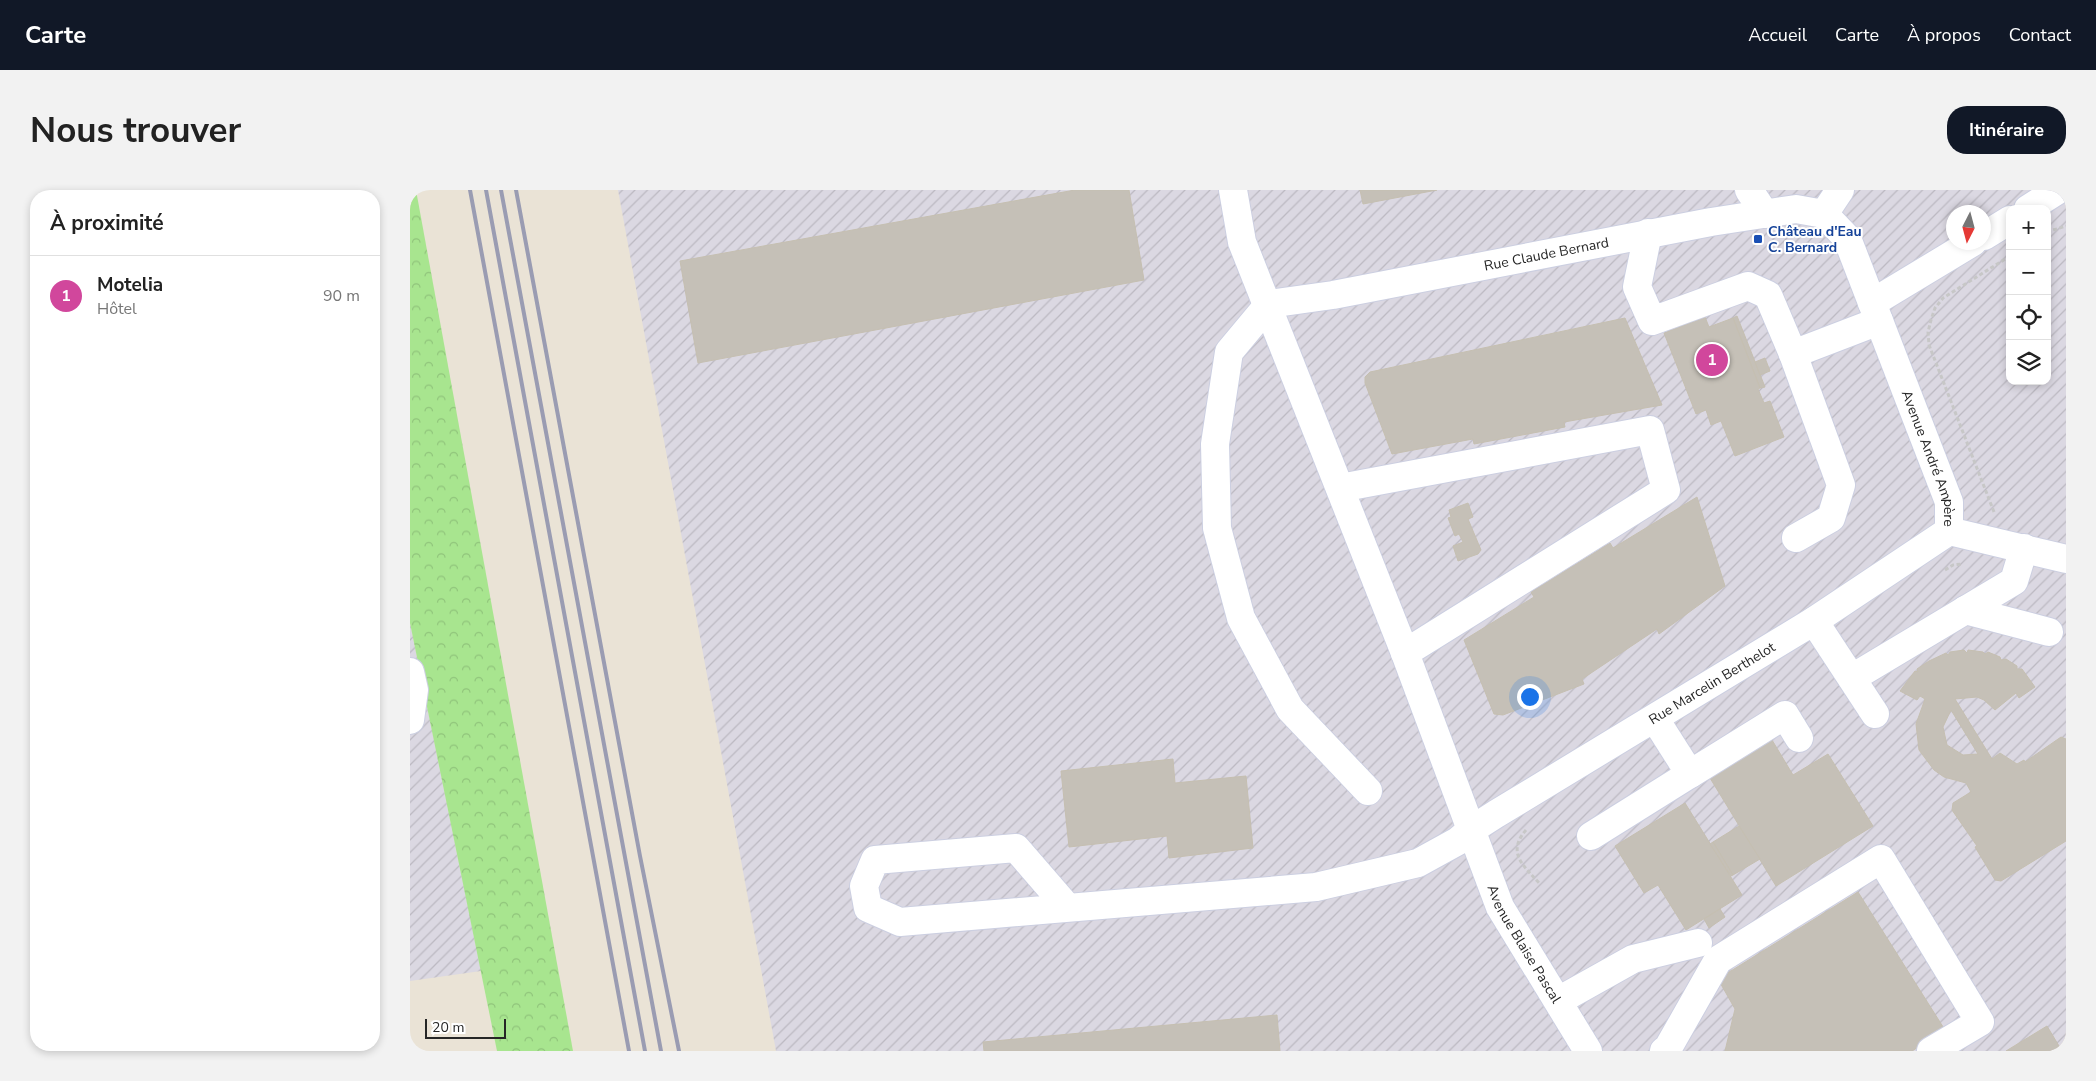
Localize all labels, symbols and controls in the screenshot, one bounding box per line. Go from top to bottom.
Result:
text: Carte [25,19,86,51]
text: Accueil [1748,23,1807,47]
text: Carte [1835,23,1879,47]
text: À propos [1907,23,1981,47]
text: Contact [2009,23,2071,47]
button: Itinéraire [1947,106,2066,154]
text: Nous trouver [30,107,241,154]
north arrow [1946,205,1991,250]
map controls [2006,205,2051,385]
button: + [2006,205,2051,250]
text: À proximité [50,209,164,237]
place label: Château d'Eau C. Bernard [1768,222,1862,257]
street label: Rue Claude Bernard [1482,232,1610,275]
marker: Château d'Eau C. Bernard [1752,233,1764,245]
button: − [2006,250,2051,295]
text: Motelia [97,272,163,298]
text: 1 [61,285,71,307]
text: 90 m [323,285,360,307]
button: locate [2006,295,2051,340]
text: Hôtel [97,298,137,320]
button: layers [2006,340,2051,385]
pin: 1 [1696,341,1728,379]
street label: Avenue André Ampère [1897,387,1959,527]
street label: Rue Marcelin Berthelot [1645,637,1779,729]
your location [1517,684,1543,710]
street label: Avenue Blaise Pascal [1483,882,1566,1007]
scale bar [425,1016,506,1039]
text: 20 m [432,1018,464,1037]

